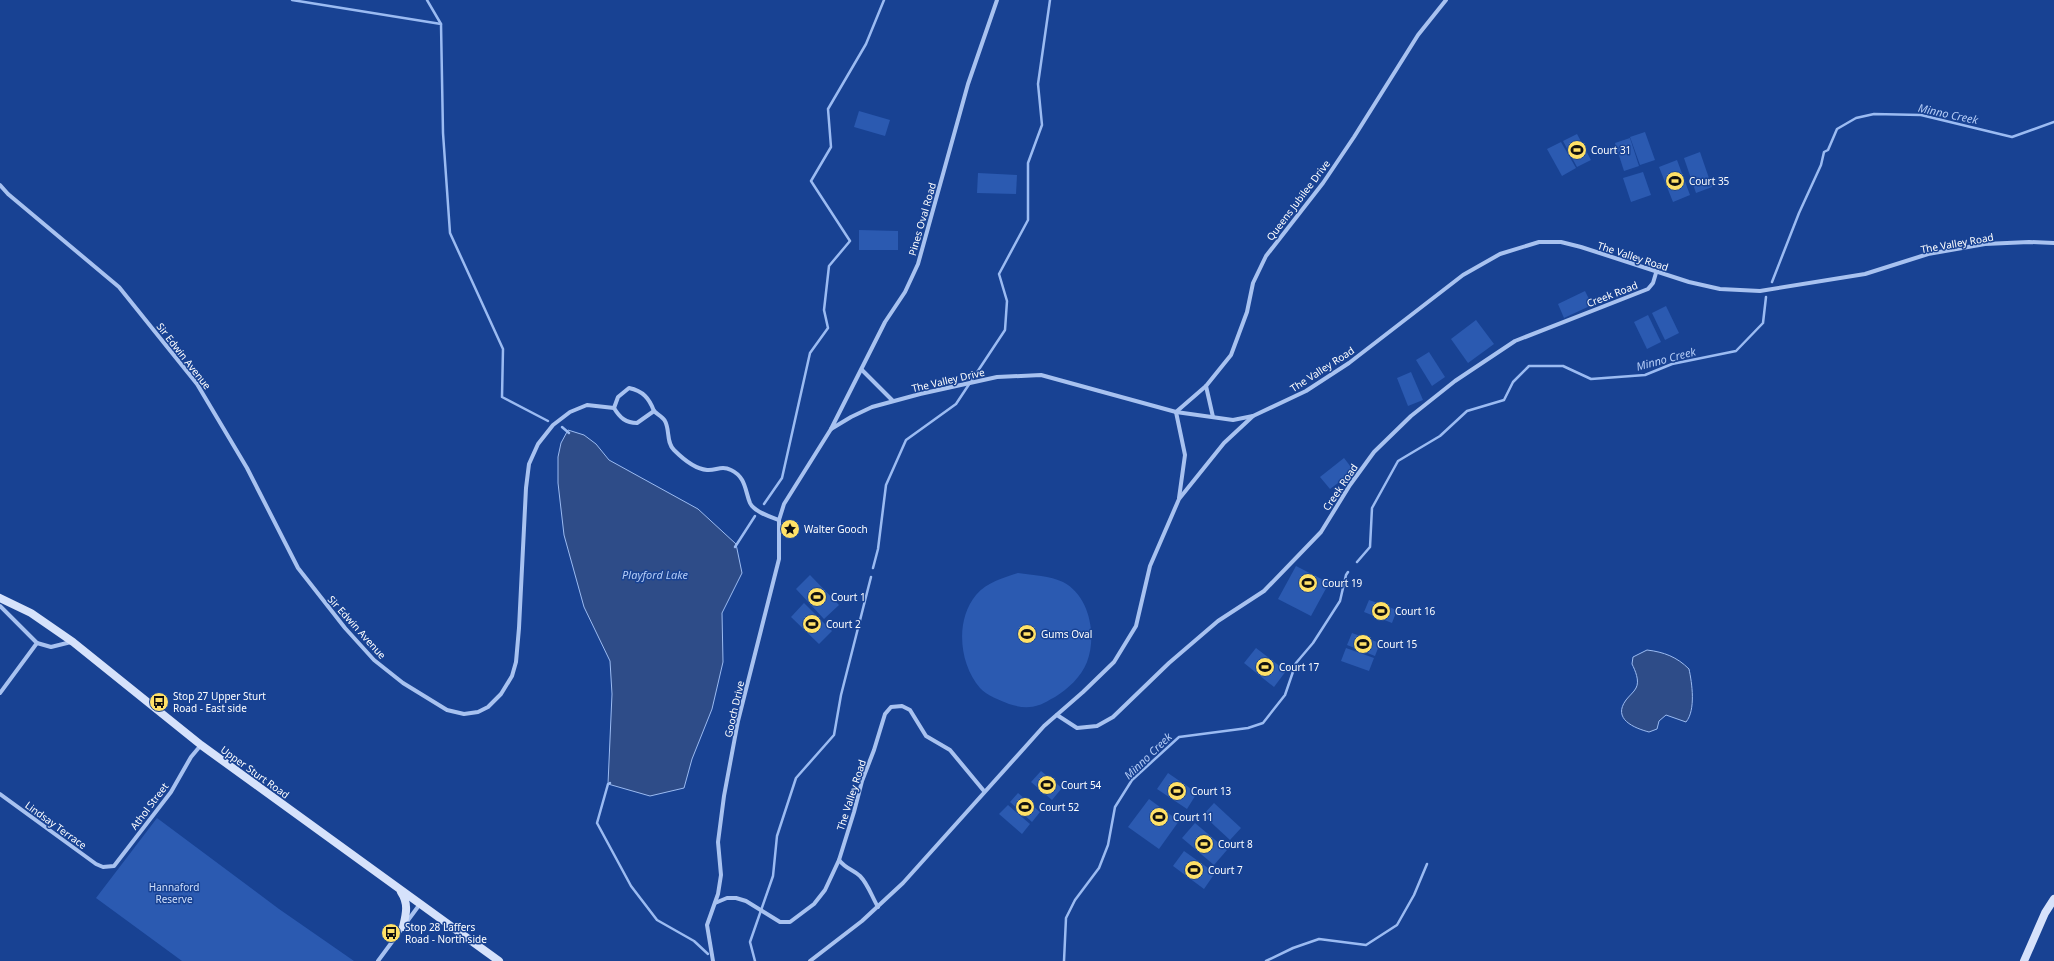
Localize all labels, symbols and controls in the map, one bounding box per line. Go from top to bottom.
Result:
water label: Minno Creek [1917,100,1980,127]
sports icon: Court 31 [1566,139,1588,161]
place label: Court 31 [1591,143,1631,157]
street label: Queens Jubilee Drive [1263,156,1333,243]
sports icon: Court 35 [1664,170,1686,192]
place label: Court 35 [1689,174,1730,188]
street label: Pines Oval Road [905,181,939,257]
street label: The Valley Road [1919,230,1995,256]
street label: The Valley Road [1596,238,1670,274]
street label: Creek Road [1585,278,1639,310]
street label: Sir Edwin Avenue [154,320,215,392]
street label: The Valley Road [1287,343,1357,395]
water label: Minno Creek [1635,343,1698,374]
street label: The Valley Drive [910,365,986,395]
street label: Creek Road [1319,461,1361,513]
place icon: Walter Gooch [779,518,801,540]
place label: Walter Gooch [804,522,868,536]
water label: Playford Lake [622,567,688,582]
sports icon: Court 19 [1297,572,1319,594]
place label: Court 19 [1322,576,1363,590]
sports icon: Court 1 [806,586,828,608]
place label: Court 1 [831,590,866,604]
street label: Sir Edwin Avenue [325,592,389,662]
sports icon: Court 16 [1370,600,1392,622]
place label: Court 16 [1395,604,1436,618]
sports icon: Court 2 [801,613,823,635]
place label: Court 2 [826,617,861,631]
sports icon: Gums Oval [1016,623,1038,645]
place label: Gums Oval [1041,627,1092,641]
sports icon: Court 15 [1352,633,1374,655]
place label: Court 15 [1377,637,1418,651]
sports icon: Court 17 [1254,656,1276,678]
place label: Court 17 [1279,660,1320,674]
street label: Gooch Drive [721,679,747,739]
place label: Stop 27 Upper Sturt Road - East side [173,689,266,715]
bus stop icon: Stop 27 Upper Sturt Road - East side [148,691,170,713]
water label: Minno Creek [1121,729,1175,782]
street label: Upper Sturt Road [218,742,292,802]
street label: The Valley Road [833,758,869,832]
sports icon: Court 54 [1036,774,1058,796]
place label: Court 54 [1061,778,1102,792]
street label: Athol Street [127,779,171,832]
sports icon: Court 13 [1166,780,1188,802]
place label: Court 13 [1191,784,1232,798]
sports icon: Court 52 [1014,796,1036,818]
street label: Lindsay Terrace [22,798,90,852]
place label: Court 52 [1039,800,1080,814]
sports icon: Court 11 [1148,806,1170,828]
place label: Court 11 [1173,810,1213,824]
sports icon: Court 8 [1193,833,1215,855]
place label: Court 8 [1218,837,1253,851]
sports icon: Court 7 [1183,859,1205,881]
place label: Court 7 [1208,863,1243,877]
park label: Hannaford Reserve [149,880,199,906]
place label: Stop 28 Laffers Road - North side [405,920,487,946]
bus stop icon: Stop 28 Laffers Road - North side [380,922,402,944]

